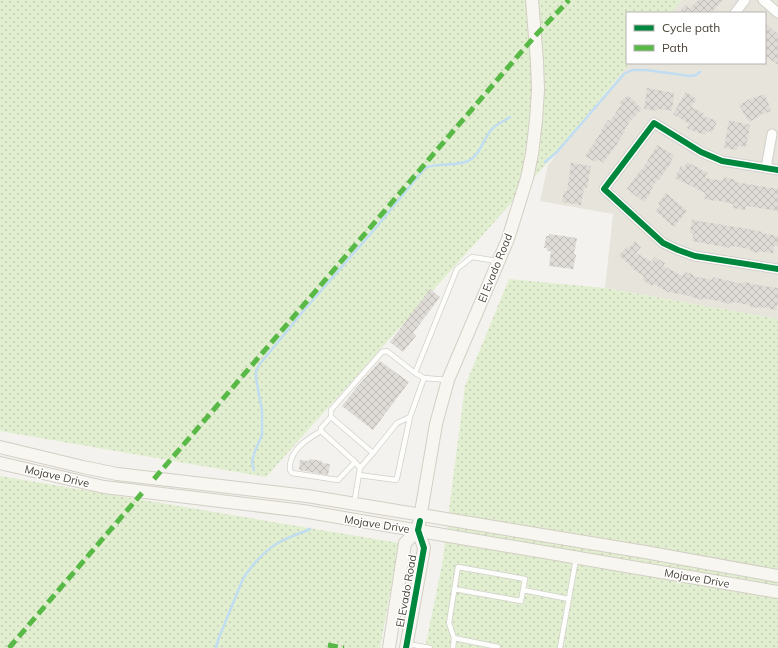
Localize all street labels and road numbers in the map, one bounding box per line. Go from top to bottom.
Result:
street label: El Evado Road [475,231,515,305]
street label: Mojave Drive [23,462,91,490]
street label: Mojave Drive [343,512,411,536]
street label: El Evado Road [393,554,419,628]
street label: Mojave Drive [663,565,731,591]

